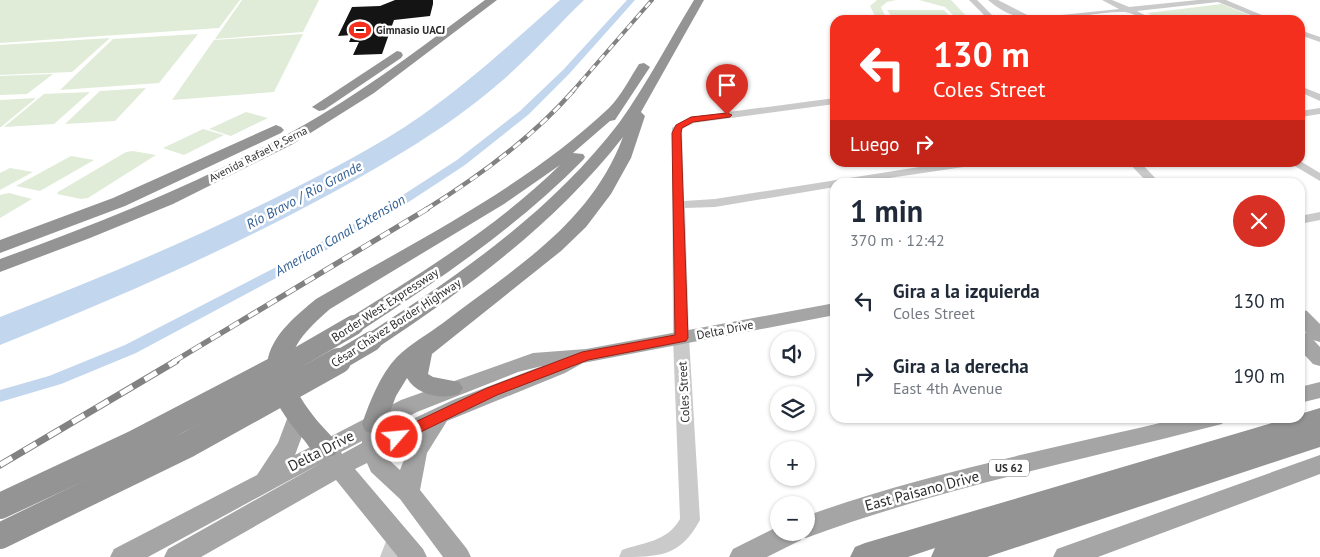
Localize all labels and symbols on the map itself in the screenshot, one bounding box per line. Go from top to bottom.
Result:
sports icon: Gimnasio UACJ [347,17,373,43]
place label: Gimnasio UACJ [376,23,445,37]
pin [706,64,748,115]
street label: Avenida Rafael P. Serna [206,123,310,185]
water label: Río Bravo / Rio Grande [243,157,366,233]
water label: American Canal Extension [271,190,408,280]
street label: Border West Expressway [328,264,441,345]
street label: César Chávez Border Highway [328,275,464,370]
street label: Delta Drive [695,317,755,342]
street label: Coles Street [674,361,693,423]
position arrow [370,410,422,462]
street label: Delta Drive [284,426,357,475]
road number: US 62 [989,459,1029,476]
street label: East Paisano Drive [863,466,981,515]

